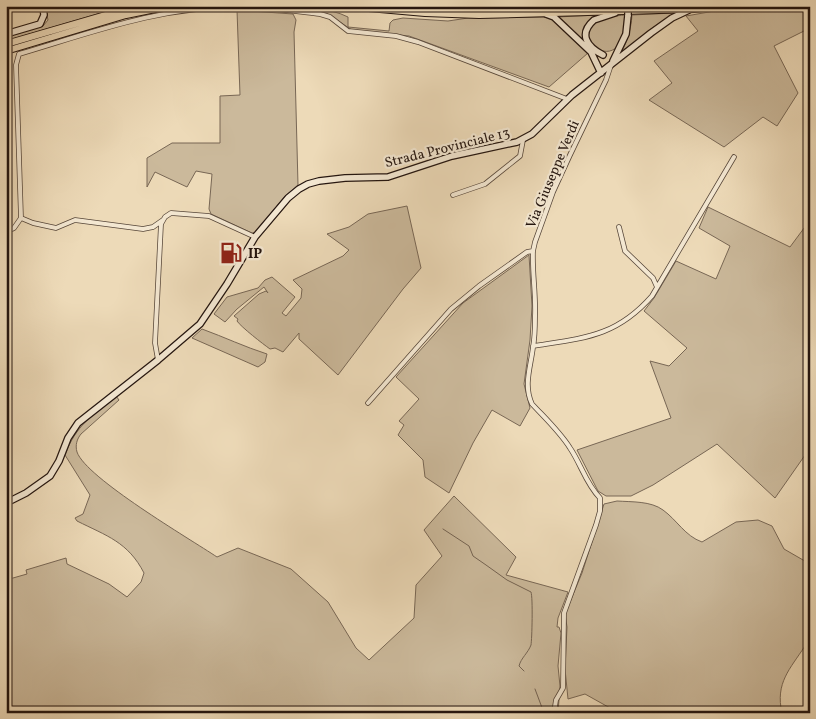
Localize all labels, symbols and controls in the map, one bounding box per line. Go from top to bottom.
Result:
street label: Via Giuseppe Verdi [522,118,585,232]
street label: Strada Provinciale 13 [383,124,512,173]
fuel station icon: IP [218,240,244,266]
place label: IP [248,245,262,264]

